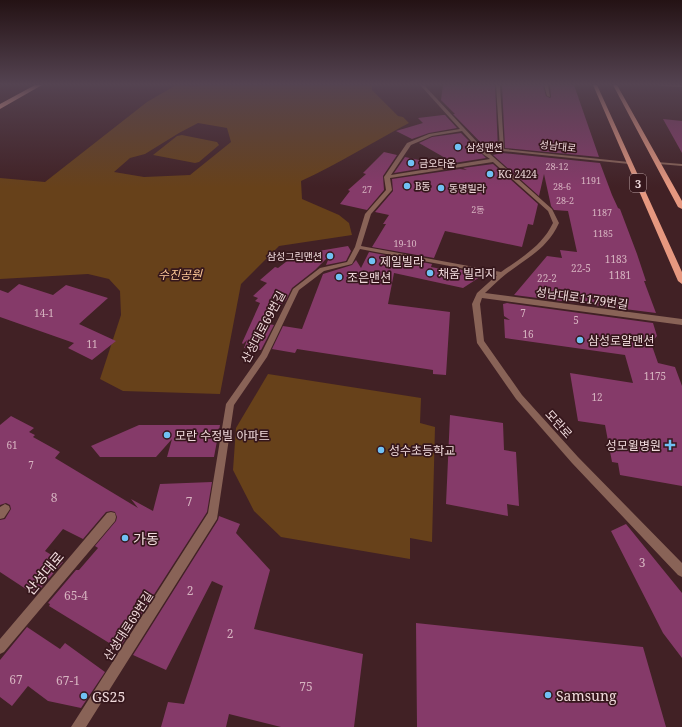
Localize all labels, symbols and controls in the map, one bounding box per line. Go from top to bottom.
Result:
street label: 성남대로 [539,137,577,155]
place label: 삼성맨션 [466,140,503,154]
marker: 삼성맨션 [453,142,463,152]
place label: 금오타운 [419,156,456,170]
marker: 금오타운 [406,158,416,168]
house number: 28-12 [546,160,568,173]
place label: KG 2424 [498,167,537,181]
marker: KG 2424 [485,169,495,179]
house number: 1191 [581,174,601,187]
road number: 3 [630,174,646,192]
place label: B동 [415,179,431,193]
house number: 28-6 [553,180,571,193]
marker: B동 [402,181,412,191]
place label: 동명빌라 [449,181,487,195]
house number: 27 [362,183,372,196]
marker: 동명빌라 [436,183,446,193]
house number: 28-2 [556,194,574,207]
house number: 2동 [471,203,485,216]
house number: 1187 [592,206,612,219]
house number: 1185 [593,227,613,240]
house number: 19-10 [394,237,416,250]
place label: 삼성그린맨션 [267,249,322,263]
marker: 삼성그린맨션 [325,251,335,261]
house number: 1183 [605,252,628,266]
place label: 제일빌라 [380,253,424,270]
marker: 제일빌라 [367,256,377,266]
house number: 22-5 [571,261,591,275]
place label: 채움 빌리지 [438,265,496,282]
park label: 수진공원 [158,266,203,283]
marker: 채움 빌리지 [425,268,435,278]
house number: 1181 [609,268,631,282]
place label: 조은맨션 [347,269,391,286]
house number: 22-2 [537,271,557,285]
marker: 조은맨션 [334,272,344,282]
street label: 성남대로1179번길 [535,283,629,313]
street label: 산성대로69번길 [237,288,289,366]
house number: 14-1 [34,306,54,320]
house number: 7 [520,306,526,320]
house number: 5 [573,313,579,327]
house number: 16 [522,327,534,341]
place label: 삼성로얄맨션 [588,332,654,349]
marker: 삼성로얄맨션 [575,335,585,345]
house number: 11 [86,337,98,351]
house number: 1175 [644,369,666,383]
house number: 12 [591,390,603,404]
street label: 모란로 [542,406,576,442]
place label: 모란 수정빌 아파트 [175,427,270,444]
marker: 모란 수정빌 아파트 [162,430,172,440]
place label: 성모윌병원 [606,437,661,454]
house number: 61 [6,438,18,452]
marker: 성모윌병원 [664,439,676,451]
place label: 성수초등학교 [389,442,455,459]
marker: 성수초등학교 [376,445,386,455]
house number: 7 [28,458,34,472]
house number: 8 [51,489,58,506]
house number: 7 [186,493,193,510]
place label: 가동 [133,529,159,548]
marker: 가동 [120,533,130,543]
street label: 산성대로 [20,547,68,599]
house number: 3 [639,554,646,571]
house number: 2 [187,582,193,599]
house number: 65-4 [64,587,88,604]
street label: 산성대로69번길 [99,588,157,664]
house number: 2 [227,625,233,642]
house number: 67 [9,671,23,688]
house number: 67-1 [56,672,80,689]
house number: 75 [299,678,313,695]
place label: Samsung [556,686,617,705]
place label: GS25 [92,687,125,706]
marker: Samsung [543,690,553,700]
marker: GS25 [79,691,89,701]

